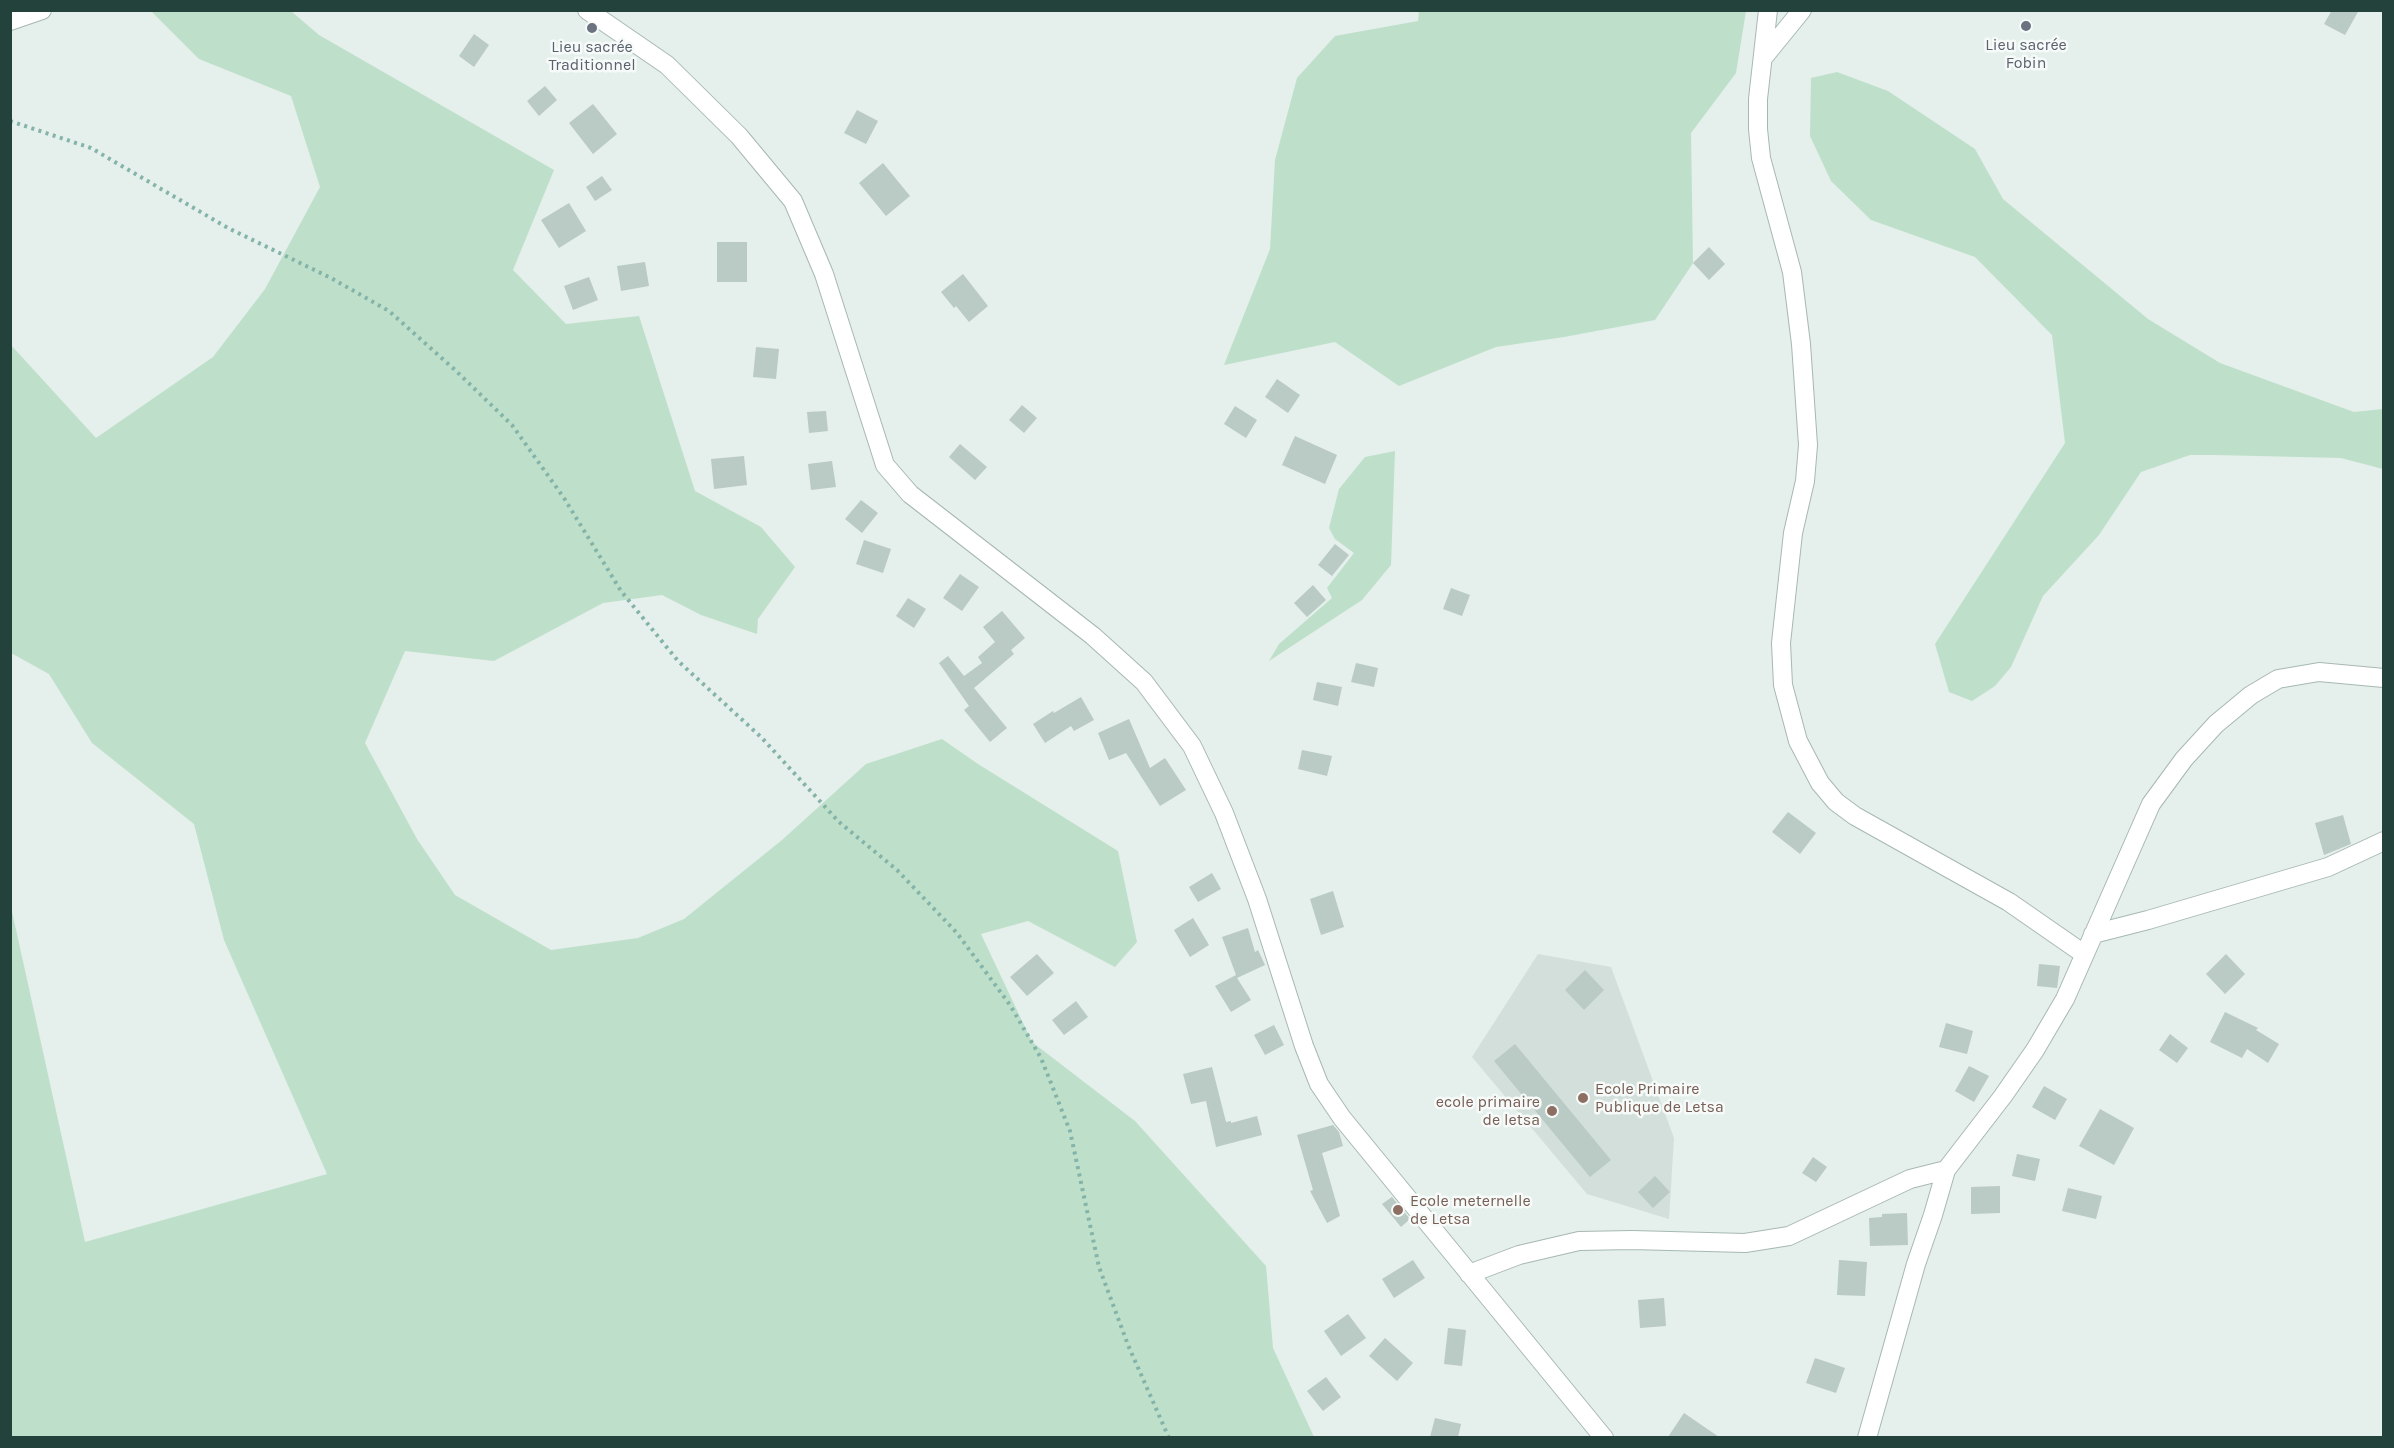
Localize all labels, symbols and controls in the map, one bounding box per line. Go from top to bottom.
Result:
marker: Lieu sacrée Fobin [2019,19,2033,33]
marker: Lieu sacrée Traditionnel [585,21,599,35]
place label: Lieu sacrée Fobin [1985,35,2067,73]
place label: Lieu sacrée Traditionnel [548,37,636,75]
place label: Ecole Primaire Publique de Letsa [1595,1079,1724,1117]
marker: Ecole Primaire Publique de Letsa [1576,1091,1590,1105]
place label: ecole primaire de letsa [1436,1092,1540,1130]
marker: ecole primaire de letsa [1545,1104,1559,1118]
place label: Ecole meternelle de Letsa [1410,1191,1531,1229]
marker: Ecole meternelle de Letsa [1391,1203,1405,1217]

